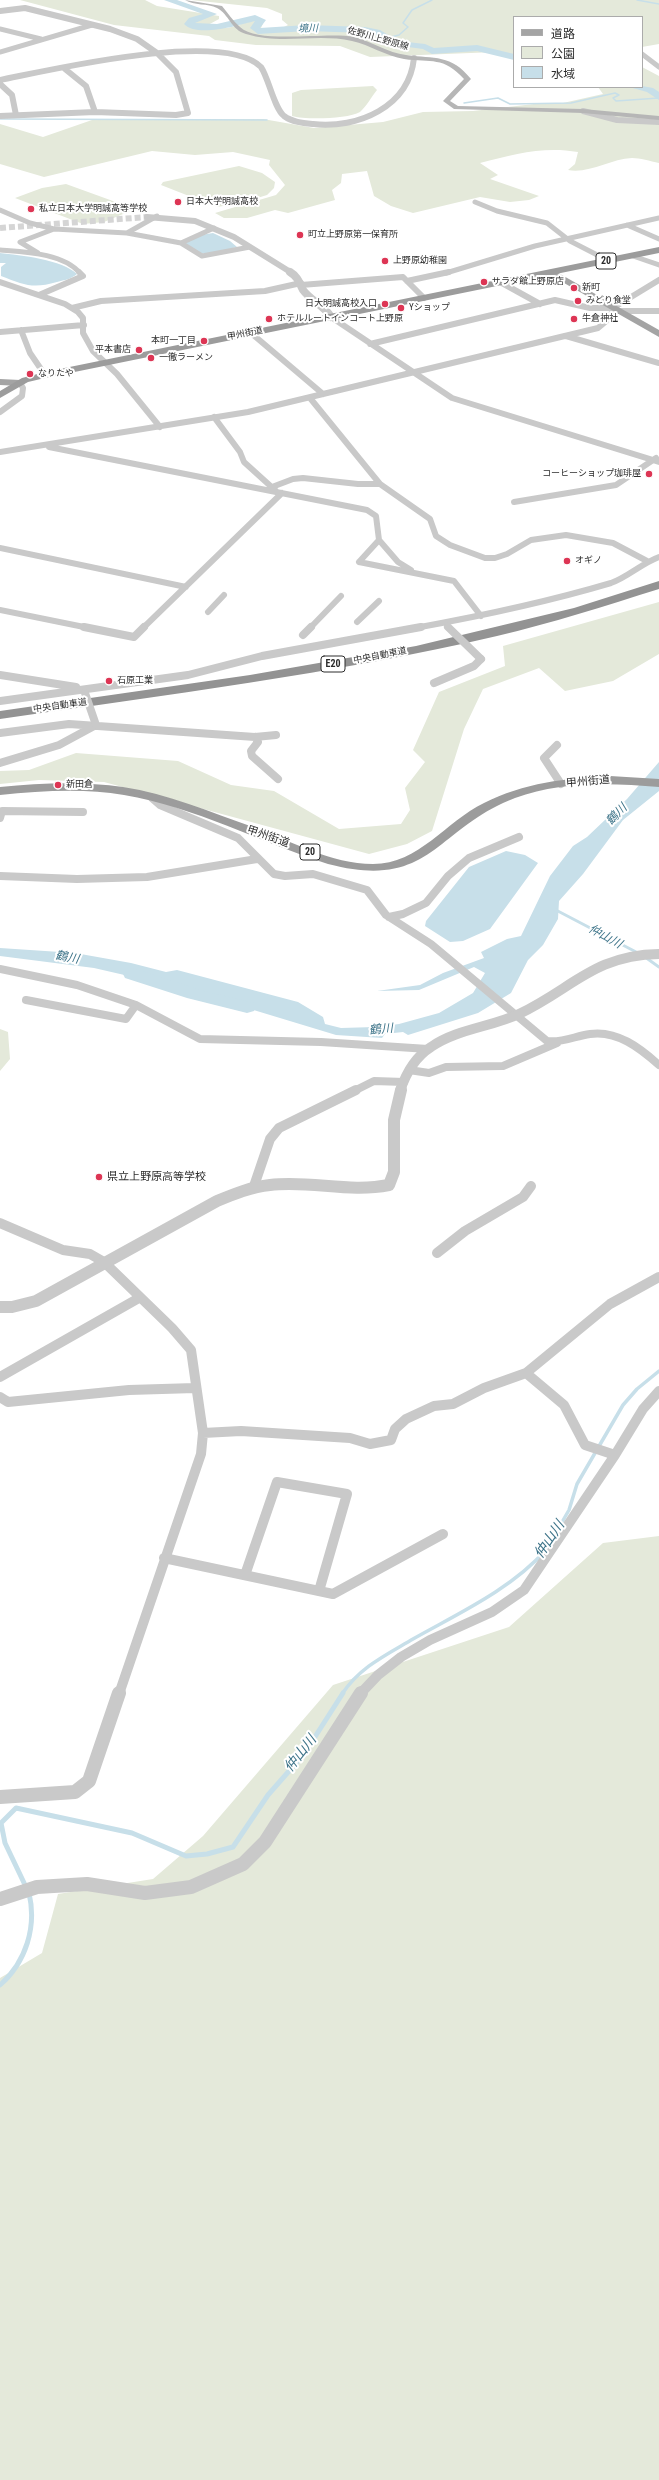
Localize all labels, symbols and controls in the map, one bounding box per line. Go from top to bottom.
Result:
legend [513,16,643,88]
water label: 境川 [298,23,318,35]
street label: 佐野川上野原線 [346,25,410,53]
text: 道路 [551,27,575,41]
text: 公園 [551,47,575,61]
text: 水域 [551,67,575,81]
marker: 日本大学明誠高校 [173,197,183,207]
place label: 日本大学明誠高校 [186,197,258,207]
marker: 私立日本大学明誠高等学校 [26,204,36,214]
place label: 私立日本大学明誠高等学校 [39,204,147,214]
marker: 町立上野原第一保育所 [295,230,305,240]
place label: 町立上野原第一保育所 [308,230,398,240]
road number: 20 [596,253,616,269]
marker: 上野原幼稚園 [380,256,390,266]
place label: 上野原幼稚園 [393,256,447,266]
marker: サラダ館上野原店 [479,277,489,287]
place label: サラダ館上野原店 [492,277,564,287]
marker: 新町 [569,283,579,293]
place label: 新町 [582,283,600,293]
marker: みどり食堂 [573,296,583,306]
place label: みどり食堂 [586,296,631,306]
place label: 日大明誠高校入口 [305,299,377,309]
marker: 日大明誠高校入口 [380,299,390,309]
marker: Yショップ [396,303,406,313]
place label: Yショップ [409,303,450,313]
marker: ホテルルートインコート上野原 [264,314,274,324]
place label: ホテルルートインコート上野原 [277,314,403,324]
marker: 牛倉神社 [569,314,579,324]
place label: 牛倉神社 [582,314,618,324]
street label: 甲州街道 [226,325,264,343]
place label: 本町一丁目 [151,336,196,346]
marker: 本町一丁目 [199,336,209,346]
place label: 平本書店 [95,345,131,355]
marker: 平本書店 [134,345,144,355]
marker: 一徹ラーメン [146,353,156,363]
place label: 一徹ラーメン [159,353,213,363]
marker: なりたや [25,369,35,379]
place label: なりたや [38,369,74,379]
place label: コーヒーショップ珈琲屋 [542,469,641,479]
marker: コーヒーショップ珈琲屋 [644,469,654,479]
marker: オギノ [562,556,572,566]
place label: オギノ [575,556,602,566]
street label: 中央自動車道 [352,646,408,666]
road number: E20 [321,656,345,672]
marker: 石原工業 [104,676,114,686]
place label: 石原工業 [117,676,153,686]
street label: 中央自動車道 [33,697,87,715]
street label: 甲州街道 [566,774,610,790]
marker: 新田倉 [53,780,63,790]
place label: 新田倉 [66,780,93,790]
water label: 鶴川 [603,801,631,829]
street label: 甲州街道 [245,824,291,850]
road number: 20 [300,844,320,860]
water label: 仲山川 [586,922,624,952]
water label: 鶴川 [54,949,80,967]
water label: 鶴川 [368,1022,394,1038]
place label: 県立上野原高等学校 [107,1170,206,1184]
marker: 県立上野原高等学校 [94,1172,104,1182]
water label: 仲山川 [531,1518,569,1562]
water label: 仲山川 [281,1732,321,1776]

